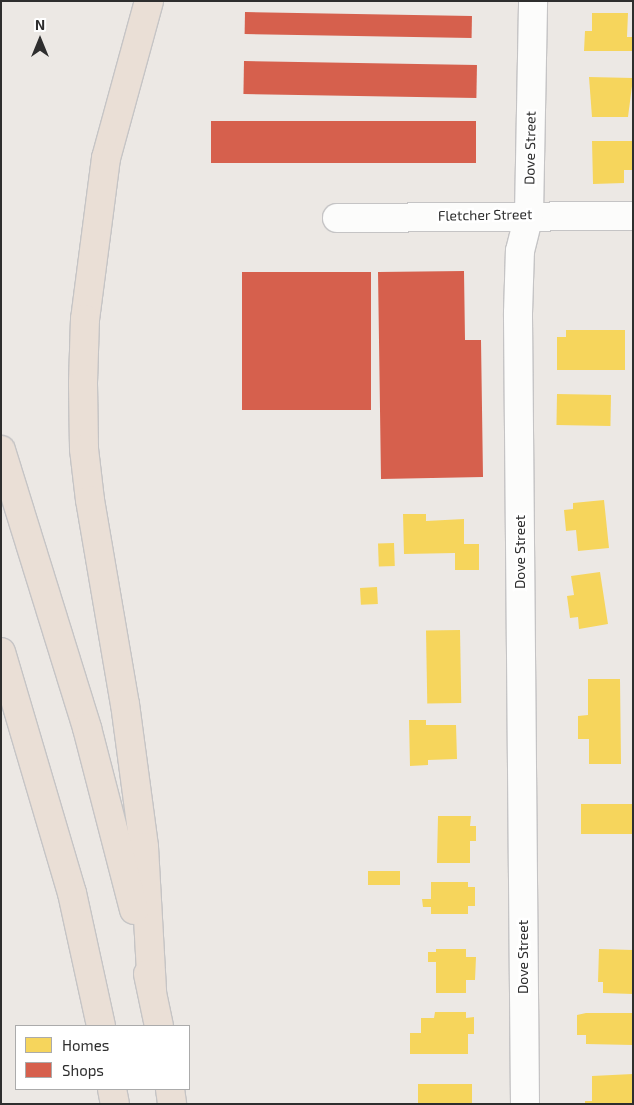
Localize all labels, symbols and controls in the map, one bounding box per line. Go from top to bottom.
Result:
north arrow [15,15,65,65]
text: N [35,16,45,33]
street label: Dove Street [521,111,539,185]
street label: Fletcher Street [438,206,532,224]
street label: Dove Street [512,515,528,589]
street label: Dove Street [515,920,531,994]
legend [15,1025,190,1090]
text: Homes [62,1036,109,1054]
text: Shops [62,1061,104,1079]

